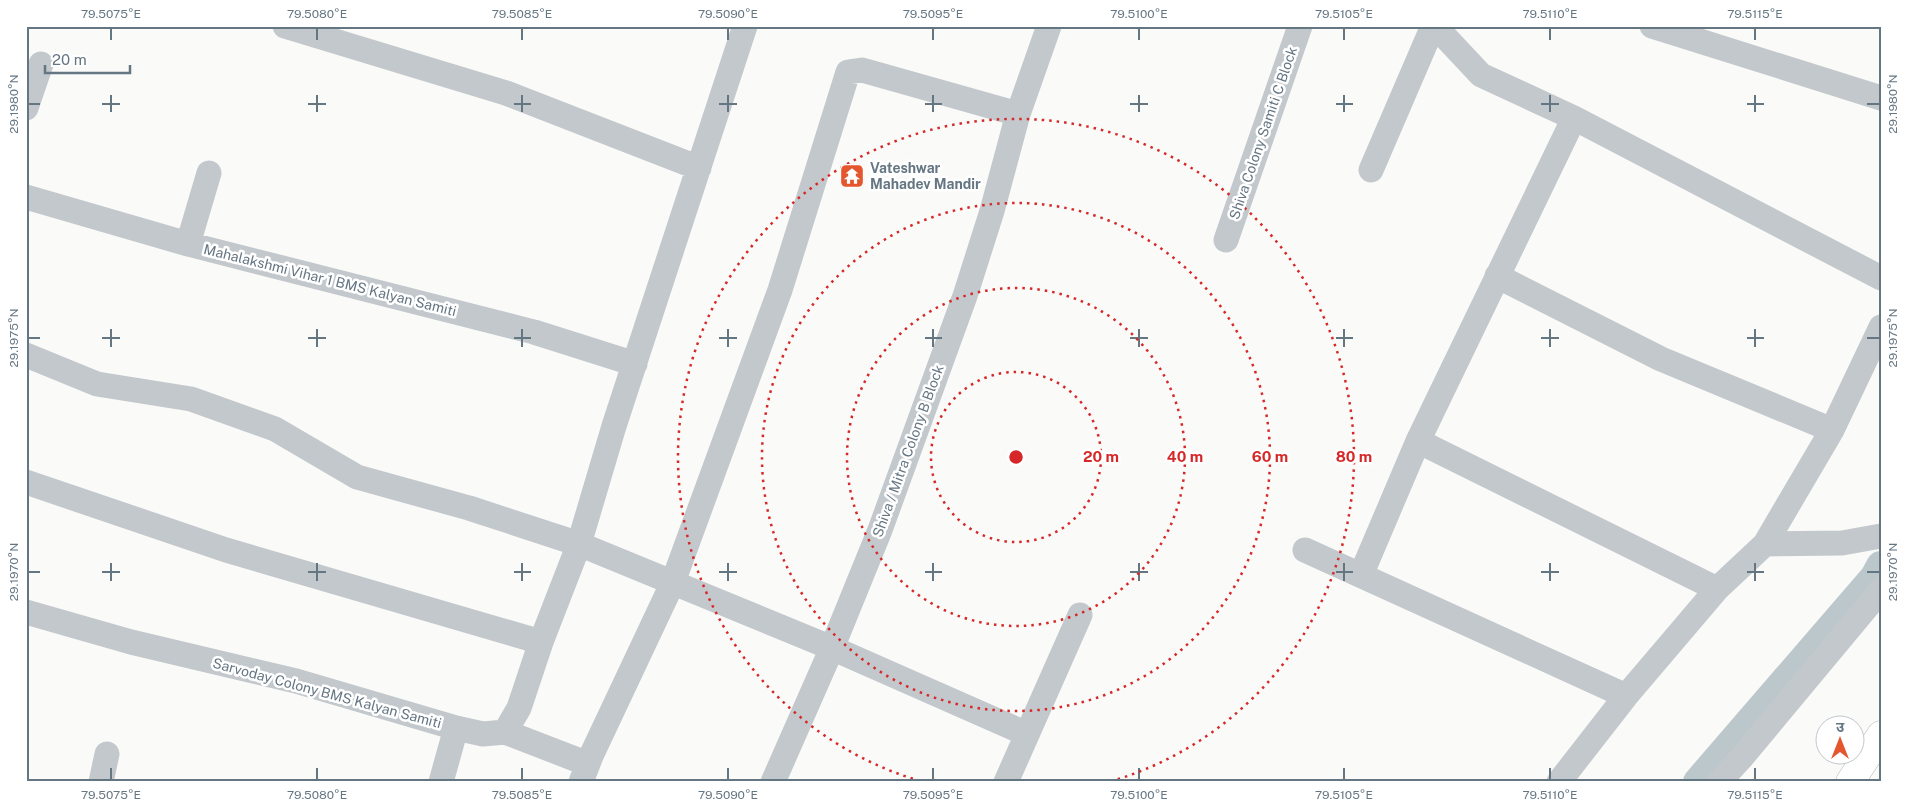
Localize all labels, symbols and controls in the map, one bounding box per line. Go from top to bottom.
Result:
text: 79.5075°E [81,7,141,21]
text: 79.5080°E [287,7,347,21]
text: 79.5085°E [492,7,552,21]
text: 79.5090°E [698,7,758,21]
text: 79.5095°E [903,7,963,21]
text: 79.5100°E [1110,7,1168,21]
text: 79.5105°E [1315,7,1373,21]
text: 79.5110°E [1523,7,1577,21]
text: 79.5115°E [1727,7,1783,21]
scale bar [45,42,130,74]
street label: Shiva Colony Samiti C Block [1226,44,1300,221]
text: 20 m [52,51,87,68]
text: 29.1980°N [7,74,21,134]
text: 29.1980°N [1886,74,1900,134]
place label: Vateshwar Mahadev Mandir [870,160,981,192]
temple icon: Vateshwar Mahadev Mandir [839,163,865,189]
street label: Mahalakshmi Vihar 1 BMS Kalyan Samiti [202,241,458,319]
text: 29.1975°N [7,308,21,368]
text: 29.1975°N [1886,308,1900,368]
street label: Shiva / Mitra Colony B Block [869,362,947,539]
centre of rings [1007,448,1025,466]
text: 20 m [1083,448,1119,465]
text: 40 m [1167,448,1203,465]
text: 60 m [1252,448,1288,465]
text: 80 m [1336,448,1372,465]
text: 29.1970°N [7,543,21,601]
text: 29.1970°N [1886,543,1900,601]
street label: Sarvoday Colony BMS Kalyan Samiti [211,655,443,731]
north arrow [1814,716,1864,766]
text: उ [1836,719,1845,735]
text: 79.5075°E [81,788,141,802]
text: 79.5080°E [287,788,347,802]
text: 79.5085°E [492,788,552,802]
text: 79.5090°E [698,788,758,802]
text: 79.5095°E [903,788,963,802]
text: 79.5100°E [1110,788,1168,802]
text: 79.5105°E [1315,788,1373,802]
text: 79.5110°E [1523,788,1577,802]
text: 79.5115°E [1727,788,1783,802]

